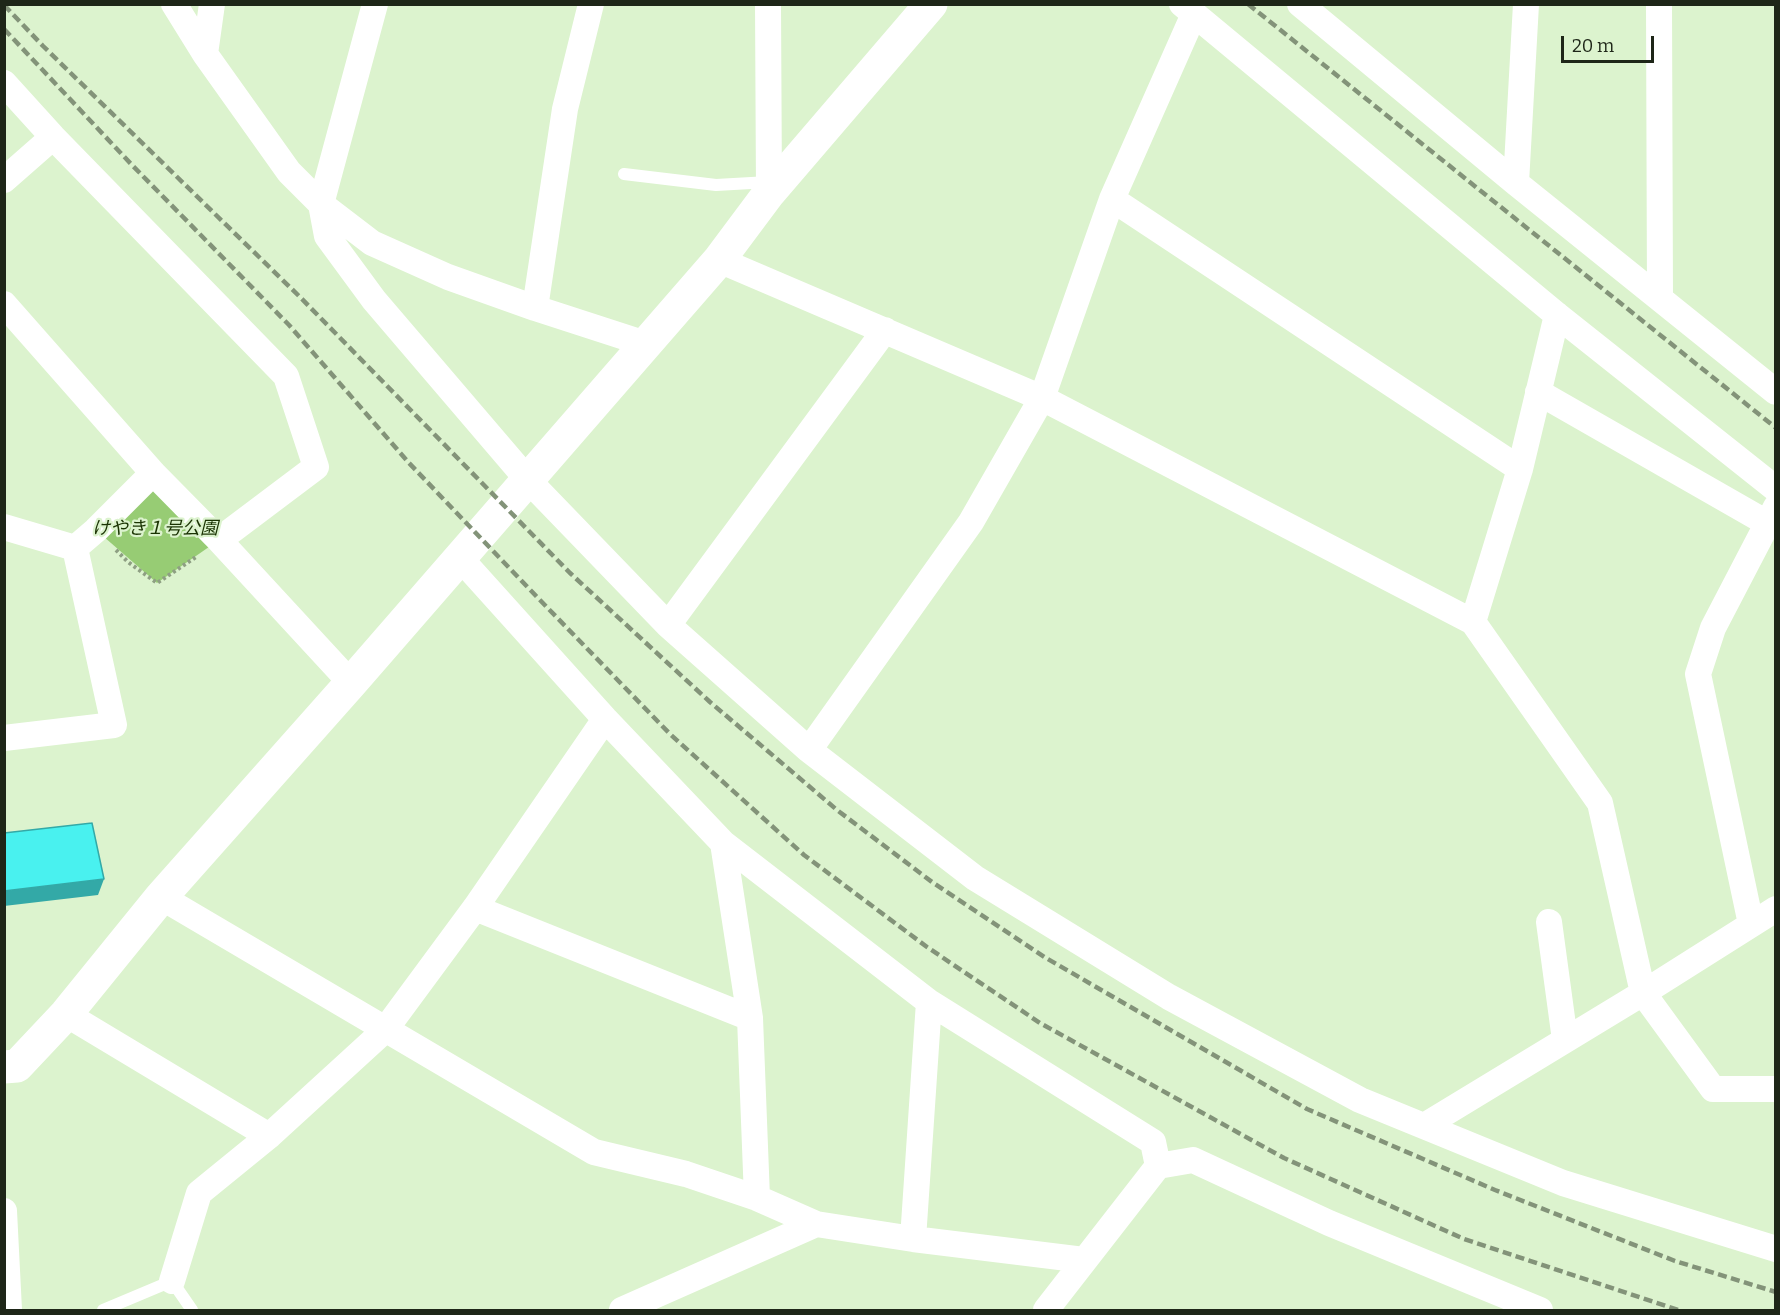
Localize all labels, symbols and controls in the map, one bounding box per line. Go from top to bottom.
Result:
scale bar [1564,24,1657,62]
text: 20 m [1572,35,1614,57]
park label: けやき１号公園 [92,518,218,540]

